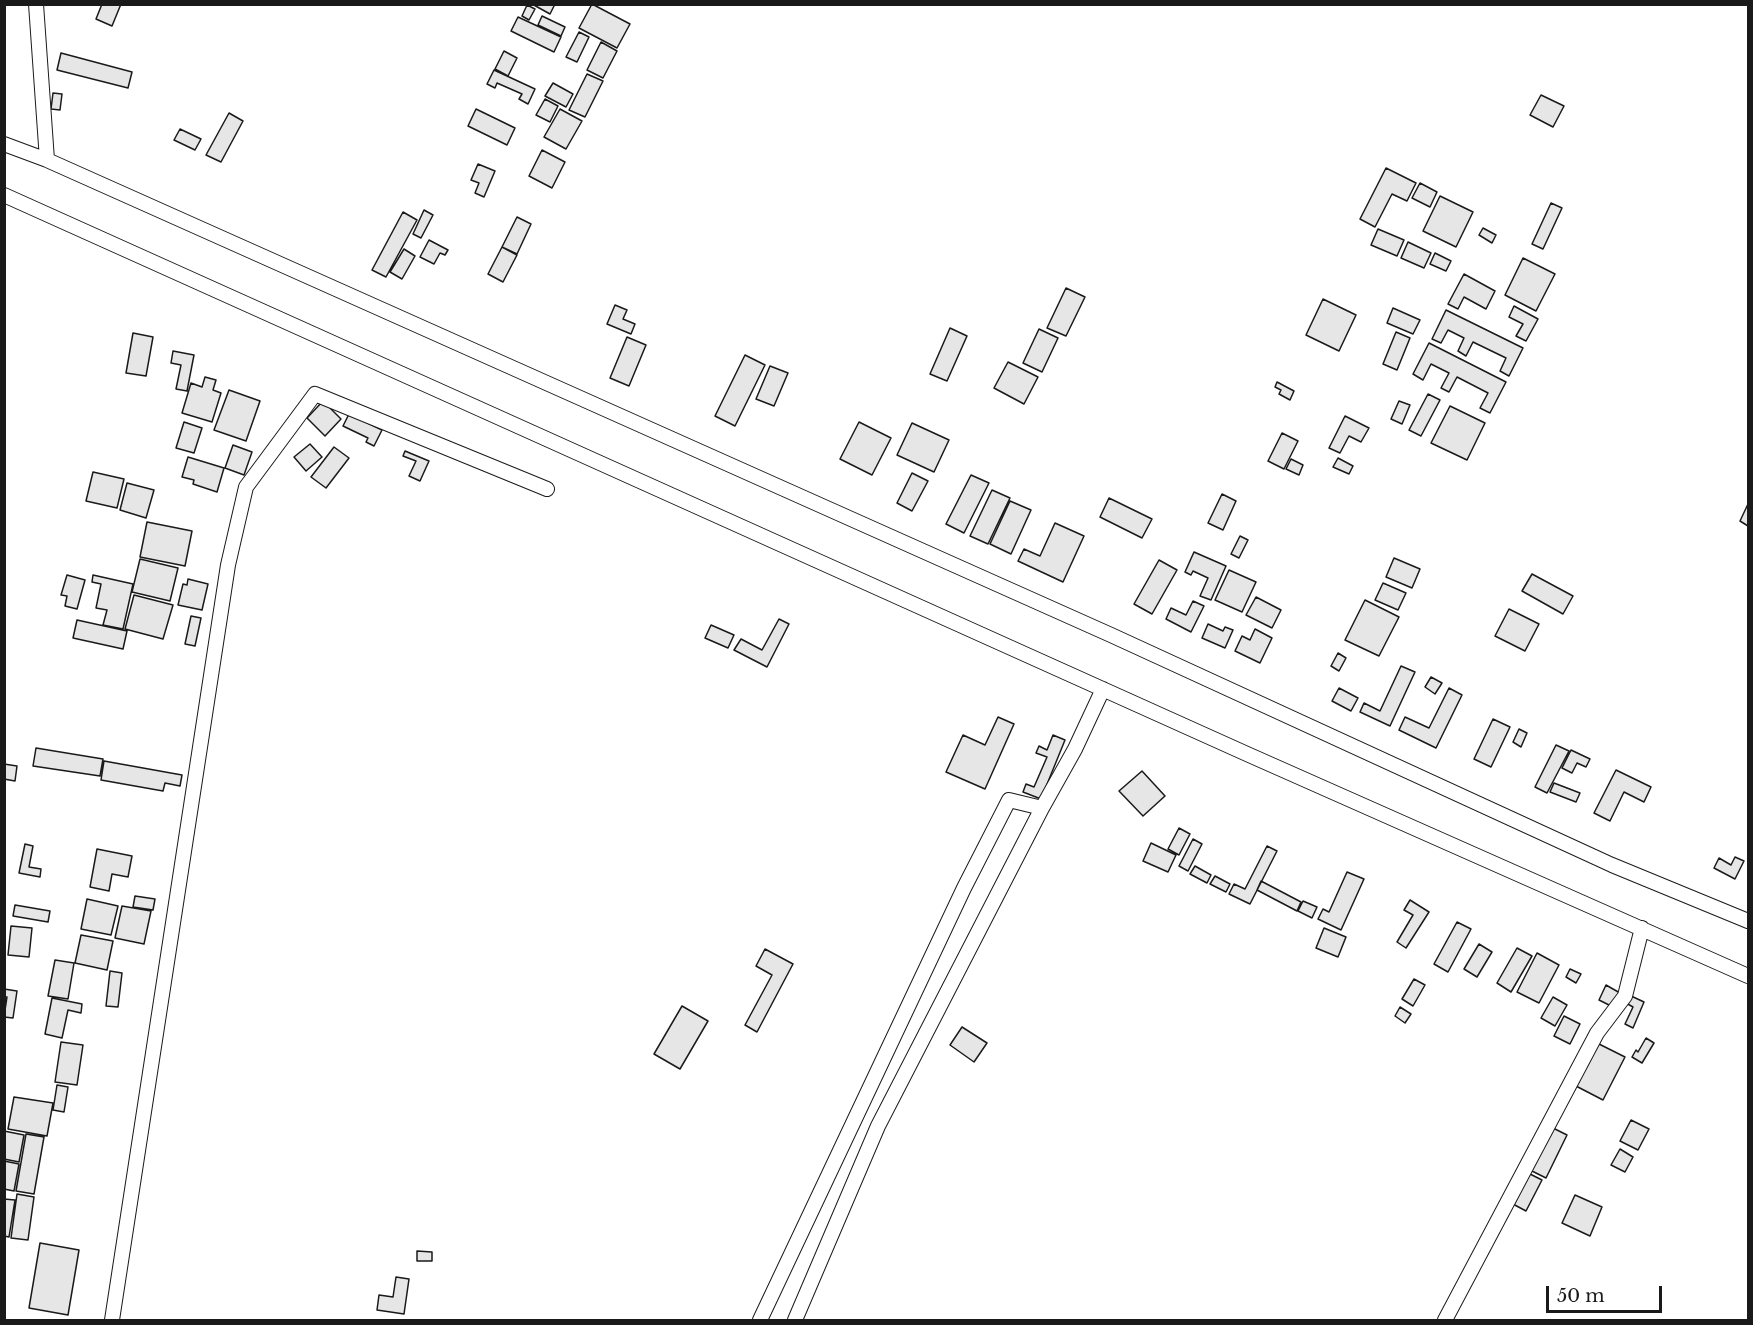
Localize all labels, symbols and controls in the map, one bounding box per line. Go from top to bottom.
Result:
scale bar [1549,1274,1664,1312]
text: 50 m [1557,1285,1605,1307]

